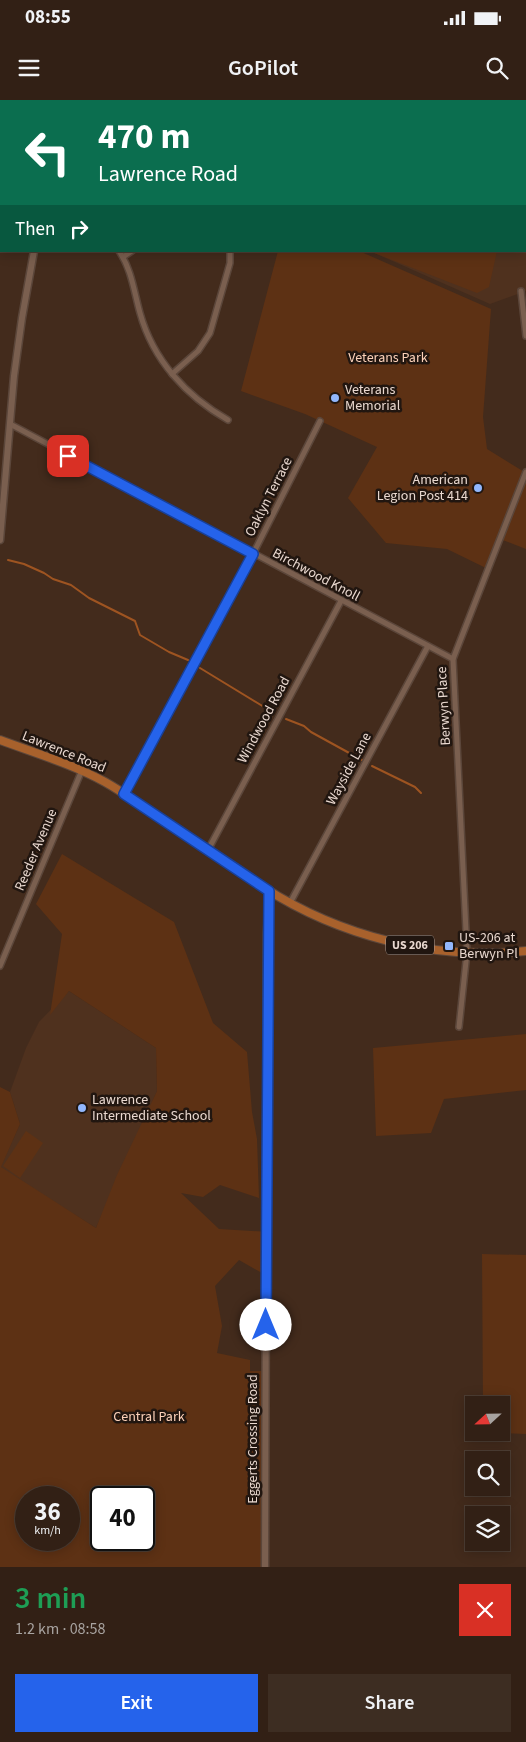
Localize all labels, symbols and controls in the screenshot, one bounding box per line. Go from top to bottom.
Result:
text: 08:55 [25,4,71,31]
text: GoPilot [228,52,298,84]
icon: menu [15,54,43,82]
icon: search [483,54,511,82]
text: 470 m [98,112,190,162]
icon: left [15,120,80,185]
text: Lawrence Road [98,158,238,190]
icon: right [65,215,93,243]
text: Then [15,216,55,243]
park label: Veterans Park [348,348,428,368]
place label: Veterans Memorial [345,380,401,416]
marker: Veterans Memorial [329,392,341,404]
pin [47,435,89,477]
icon: arrive [54,442,82,470]
street label: Oaklyn Terrace [240,454,298,540]
place label: American Legion Post 414 [377,470,468,506]
marker: American Legion Post 414 [472,482,484,494]
street label: Birchwood Knoll [269,543,364,607]
street label: Berwyn Place [432,666,456,746]
street label: Windwood Road [233,673,295,767]
street label: Lawrence Road [19,726,109,778]
street label: Wayside Lane [321,729,377,809]
street label: Reeder Avenue [10,806,62,894]
place label: US-206 at Berwyn Pl [459,928,518,964]
road number: US 206 [386,936,434,954]
marker: US-206 at Berwyn Pl [443,940,455,952]
place label: Lawrence Intermediate School [92,1090,211,1126]
marker: Lawrence Intermediate School [76,1102,88,1114]
position arrow [239,1298,291,1350]
street label: Eggerts Crossing Road [243,1374,263,1504]
north arrow [465,1396,510,1441]
map controls [465,1396,510,1551]
park label: Central Park [113,1407,185,1427]
button: search [465,1451,510,1496]
speed limit sign: 40 [90,1486,155,1551]
text: 36 [34,1494,61,1530]
button: layers [465,1506,510,1551]
text: km/h [34,1522,61,1539]
text: 3 min [15,1577,86,1620]
button: close [459,1584,511,1636]
text: 1.2 km · 08:58 [15,1618,105,1640]
button: Exit [15,1674,258,1732]
button: Share [268,1674,511,1732]

